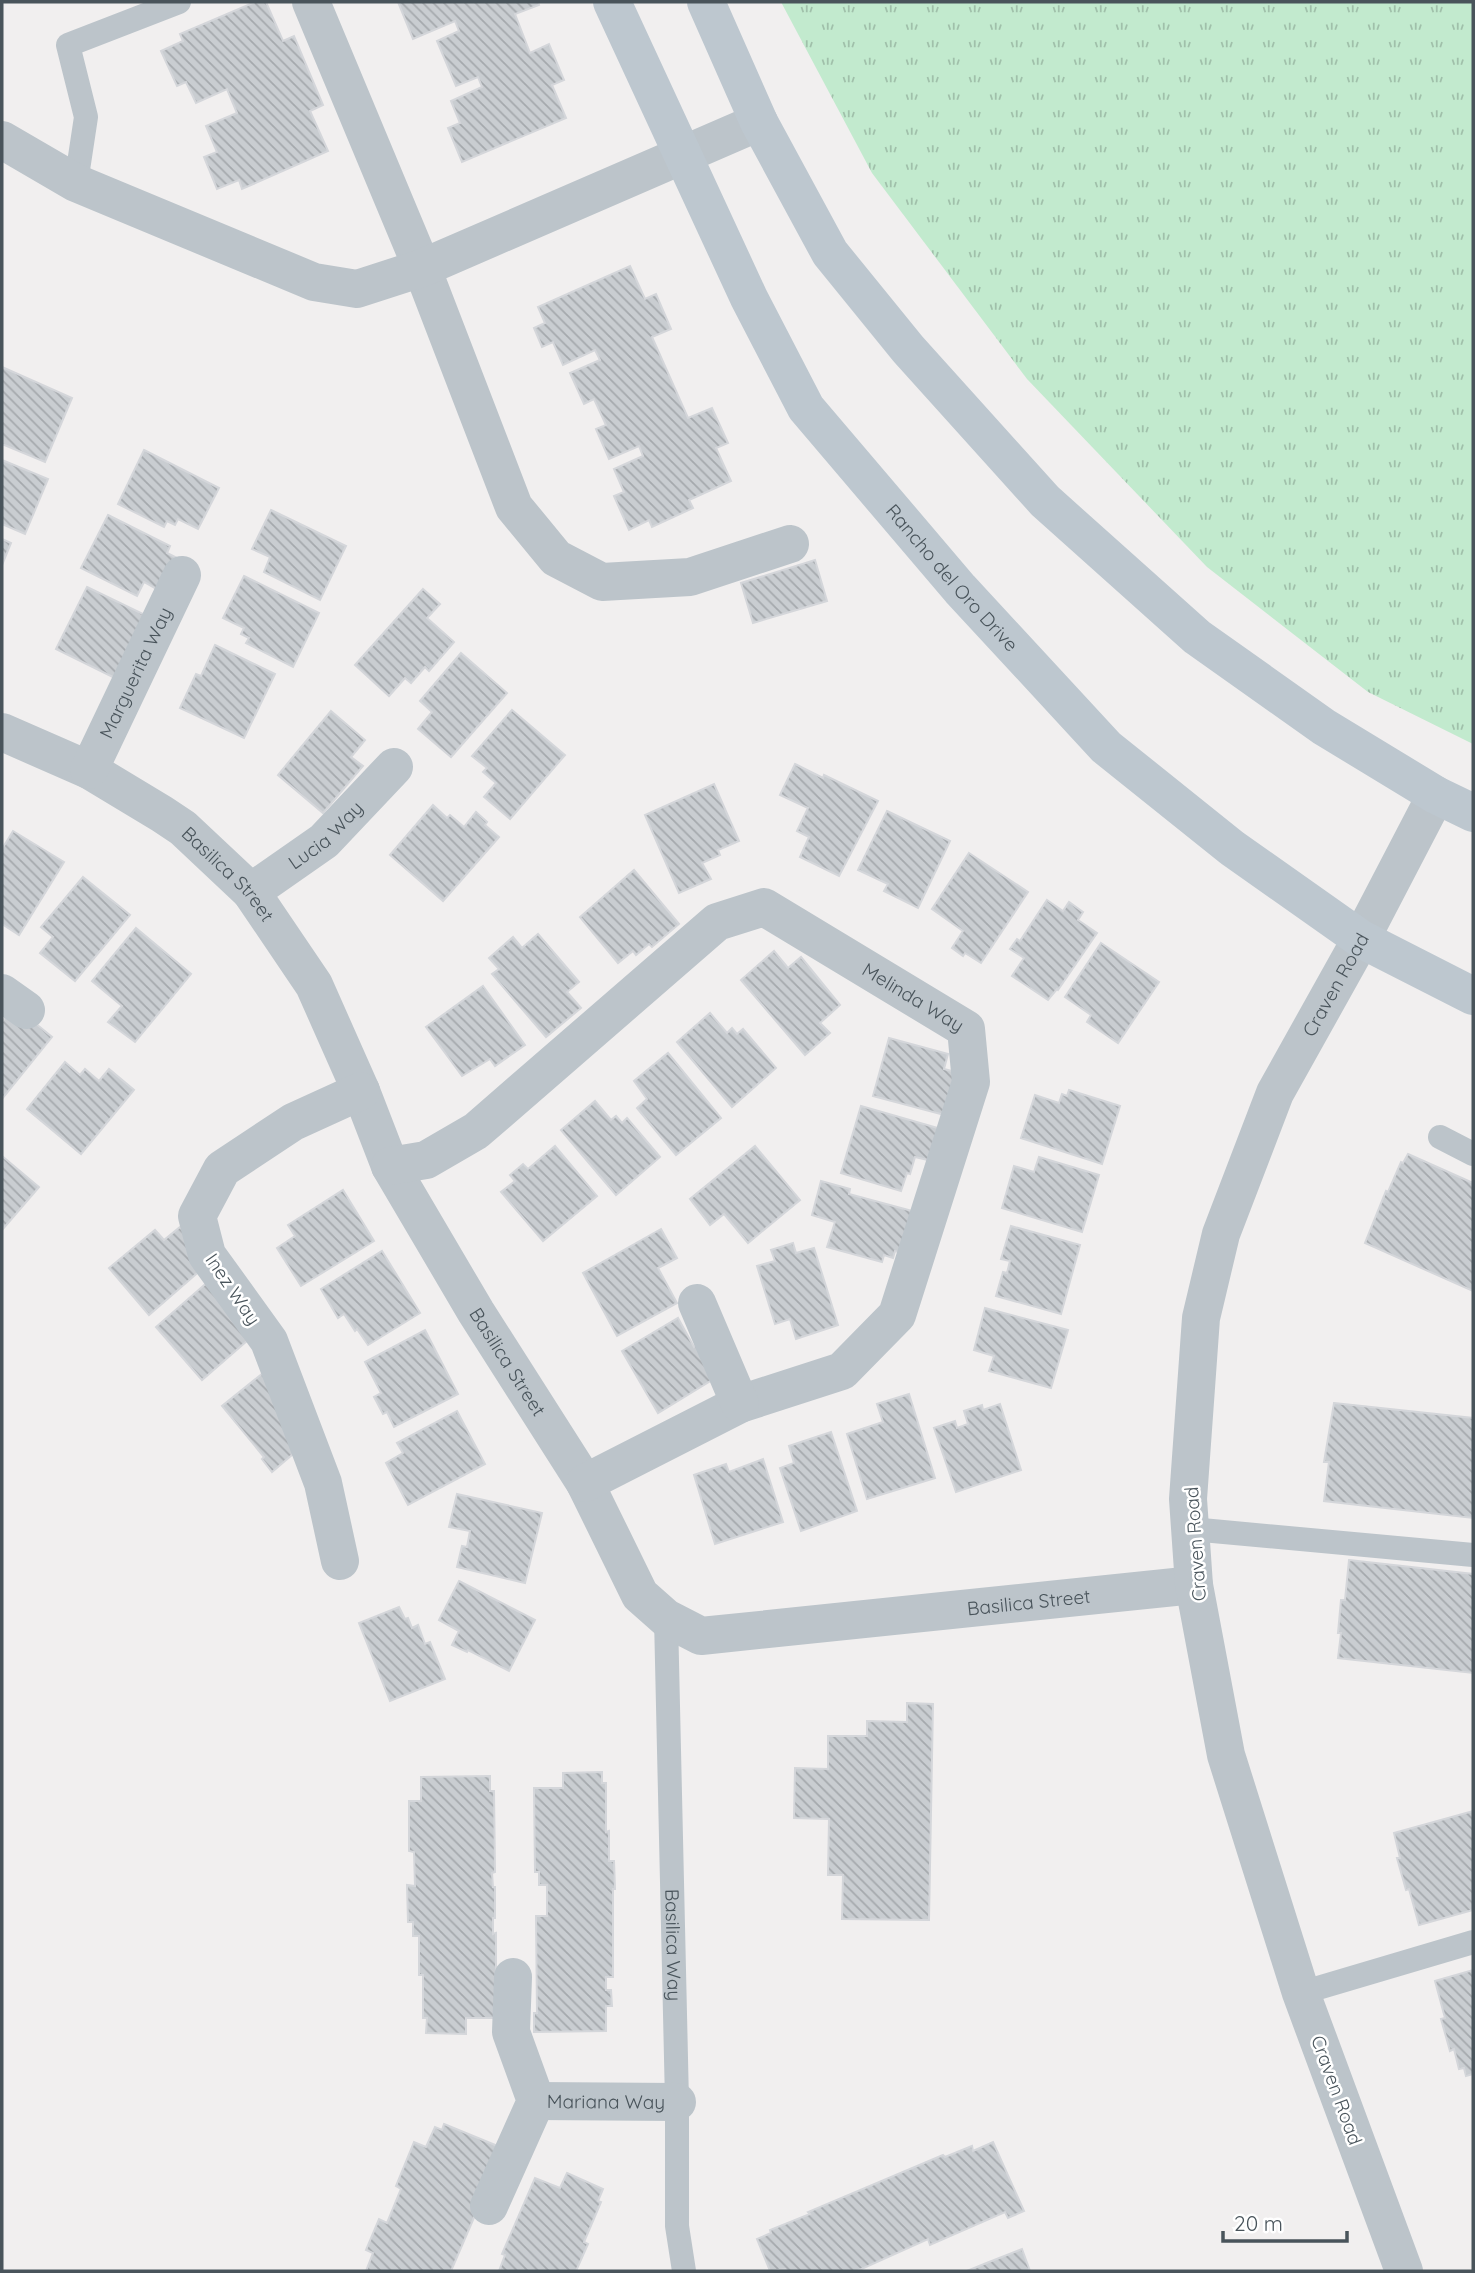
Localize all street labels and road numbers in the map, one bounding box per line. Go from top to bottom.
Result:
street label: Rancho del Oro Drive [881,499,1023,656]
street label: Marguerita Way [94,603,177,742]
street label: Lucia Way [283,796,368,874]
street label: Basilica Street [177,821,280,926]
street label: Craven Road [1297,929,1374,1041]
street label: Melinda Way [858,957,969,1037]
street label: Inez Way [200,1249,266,1329]
street label: Basilica Street [464,1303,551,1420]
street label: Craven Road [1179,1486,1211,1602]
street label: Basilica Street [966,1584,1092,1620]
street label: Basilica Way [660,1888,687,2001]
street label: Craven Road [1306,2032,1368,2148]
street label: Mariana Way [547,2089,665,2114]

